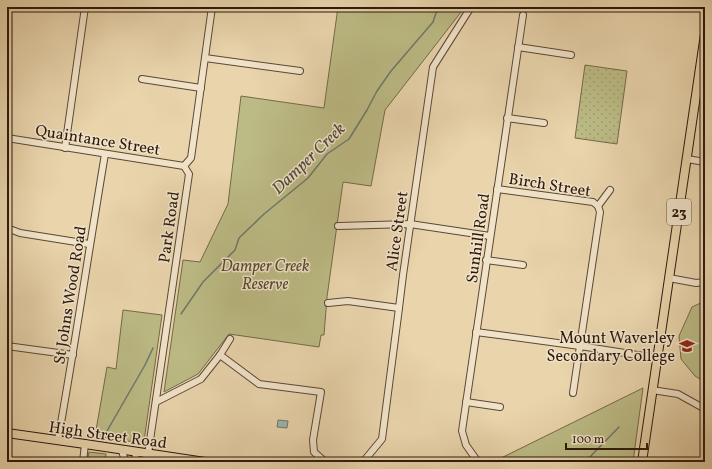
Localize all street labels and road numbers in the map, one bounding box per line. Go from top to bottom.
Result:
street label: Quaintance Street [34,120,162,162]
street label: Birch Street [507,169,593,203]
street label: Alice Street [381,189,415,273]
street label: Park Road [154,190,186,264]
street label: Sunhill Road [462,192,496,285]
road number: 23 [667,199,691,225]
street label: St Johns Wood Road [49,224,93,366]
street label: High Street Road [47,417,168,455]

